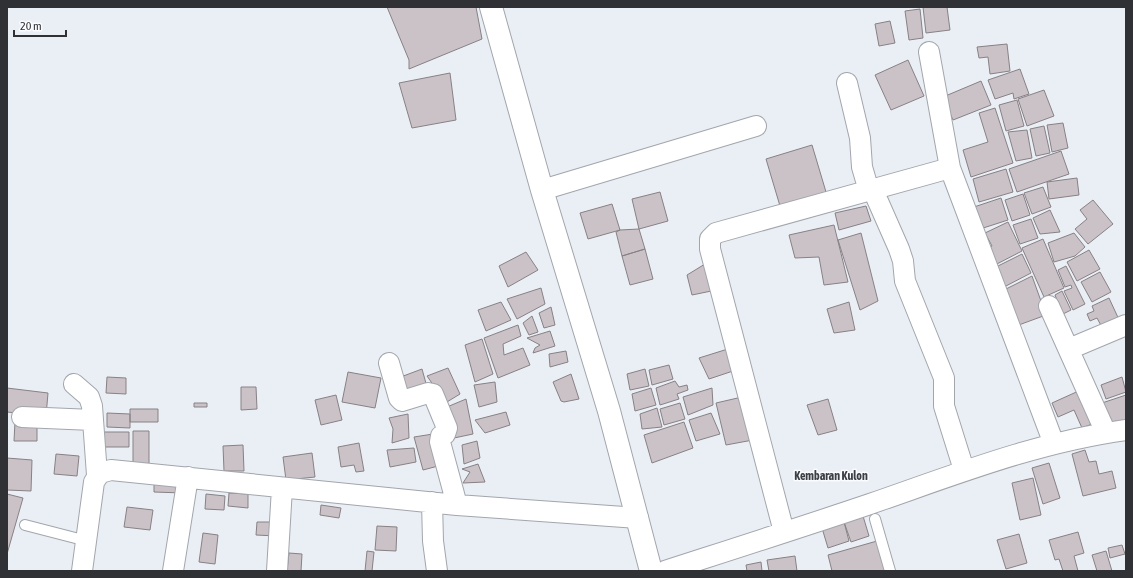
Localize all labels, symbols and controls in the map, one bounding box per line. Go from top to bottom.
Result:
scale bar [14,12,66,38]
text: 20 m [20,19,42,33]
district label: Kembaran Kulon [794,469,868,483]

